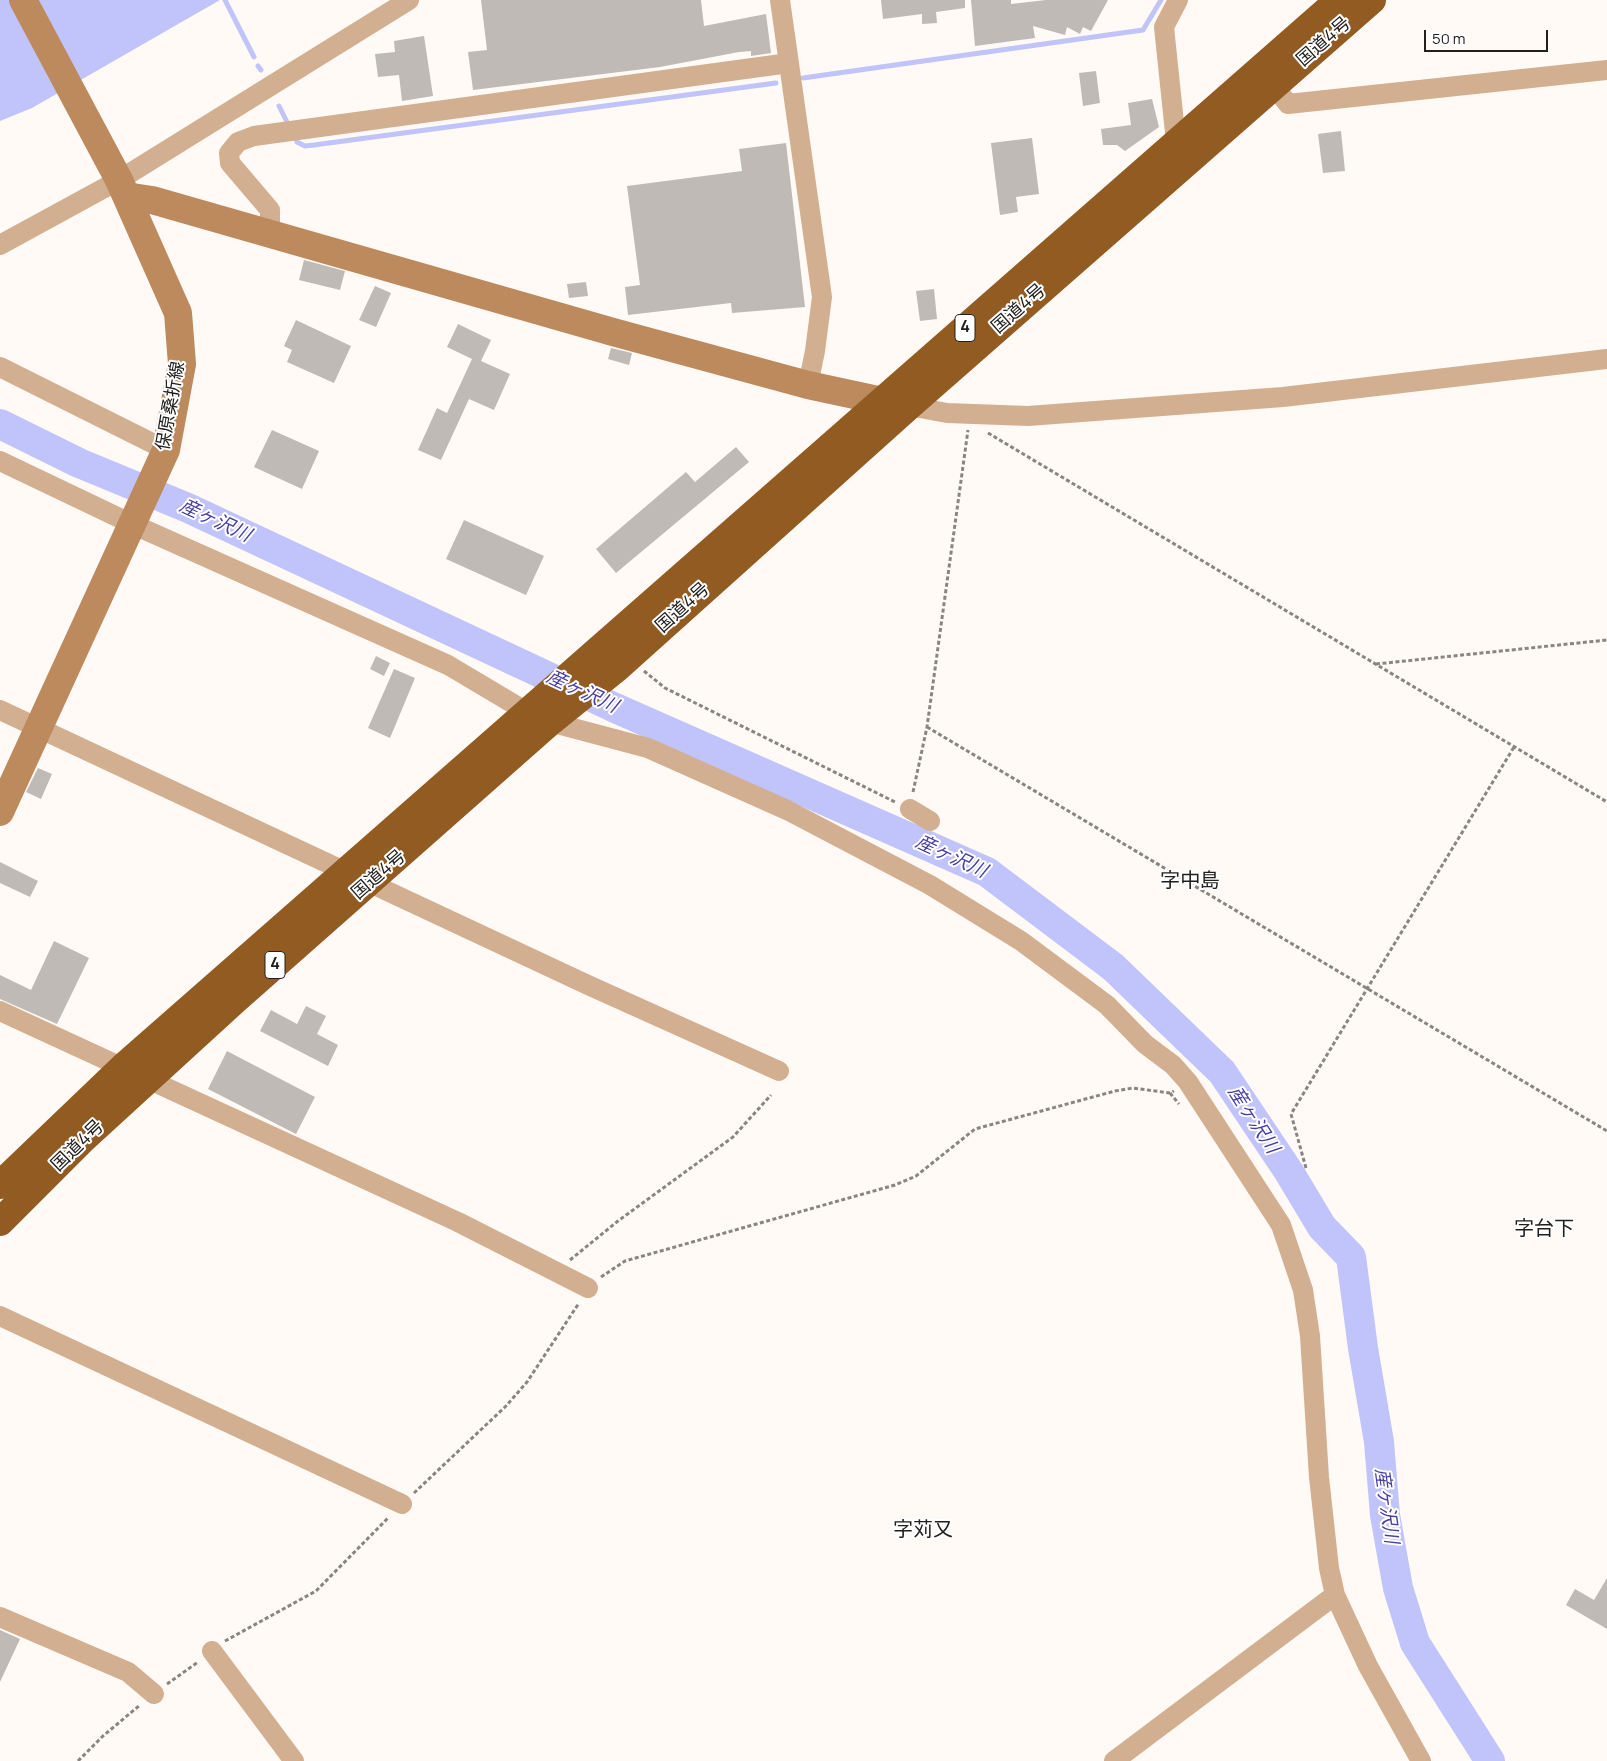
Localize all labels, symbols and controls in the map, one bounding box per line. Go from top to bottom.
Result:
street label: 国道4号 [1293,13,1355,71]
scale bar [1427,20,1551,52]
text: 50 m [1432,28,1466,49]
street label: 国道4号 [988,280,1050,338]
road number: 4 [955,314,975,342]
street label: 保原桑折線 [153,360,189,452]
water label: 産ヶ沢川 [176,495,254,547]
street label: 国道4号 [652,578,714,638]
water label: 産ヶ沢川 [543,666,621,718]
water label: 産ヶ沢川 [912,831,990,883]
street label: 国道4号 [348,846,410,904]
district label: 字中島 [1160,869,1220,893]
road number: 4 [265,952,285,978]
water label: 産ヶ沢川 [1223,1082,1283,1158]
street label: 国道4号 [47,1116,109,1176]
district label: 字台下 [1514,1217,1574,1241]
water label: 産ヶ沢川 [1369,1467,1403,1545]
district label: 字苅又 [893,1518,953,1542]

